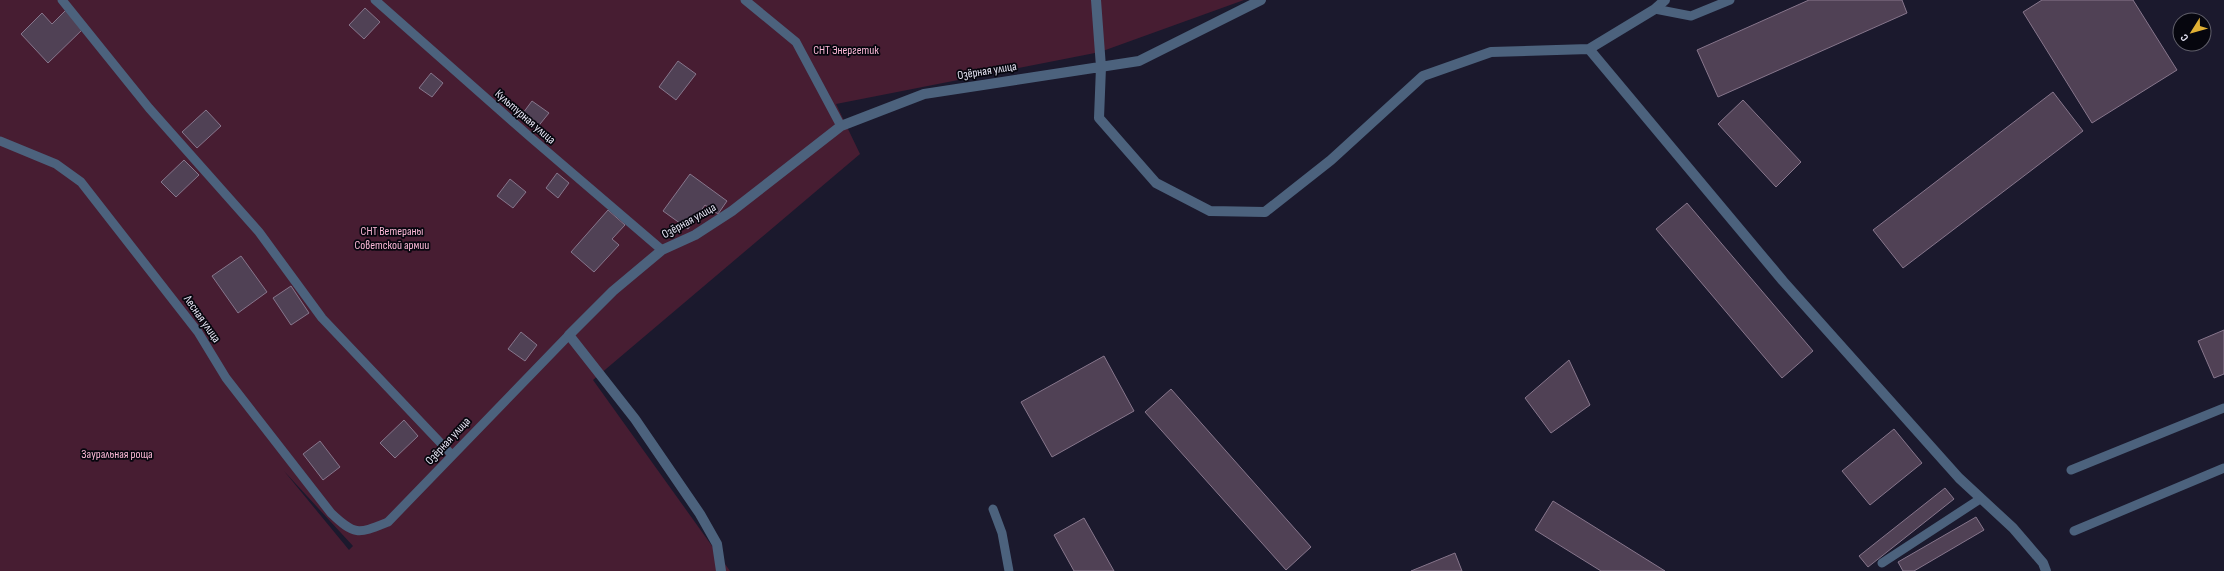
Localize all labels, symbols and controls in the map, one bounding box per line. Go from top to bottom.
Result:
north arrow [2172,12,2212,52]
text: С [2177,31,2191,44]
park label: СНТ Энергетик [813,43,879,58]
street label: Озёрная улица [956,59,1018,83]
street label: Культурная улица [492,87,559,148]
street label: Озёрная улица [659,200,719,242]
park label: СНТ Ветераны Советской армии [355,224,429,253]
street label: Лесная улица [180,292,224,346]
street label: Озёрная улица [422,414,474,468]
park label: Зауральная роща [81,447,153,462]

